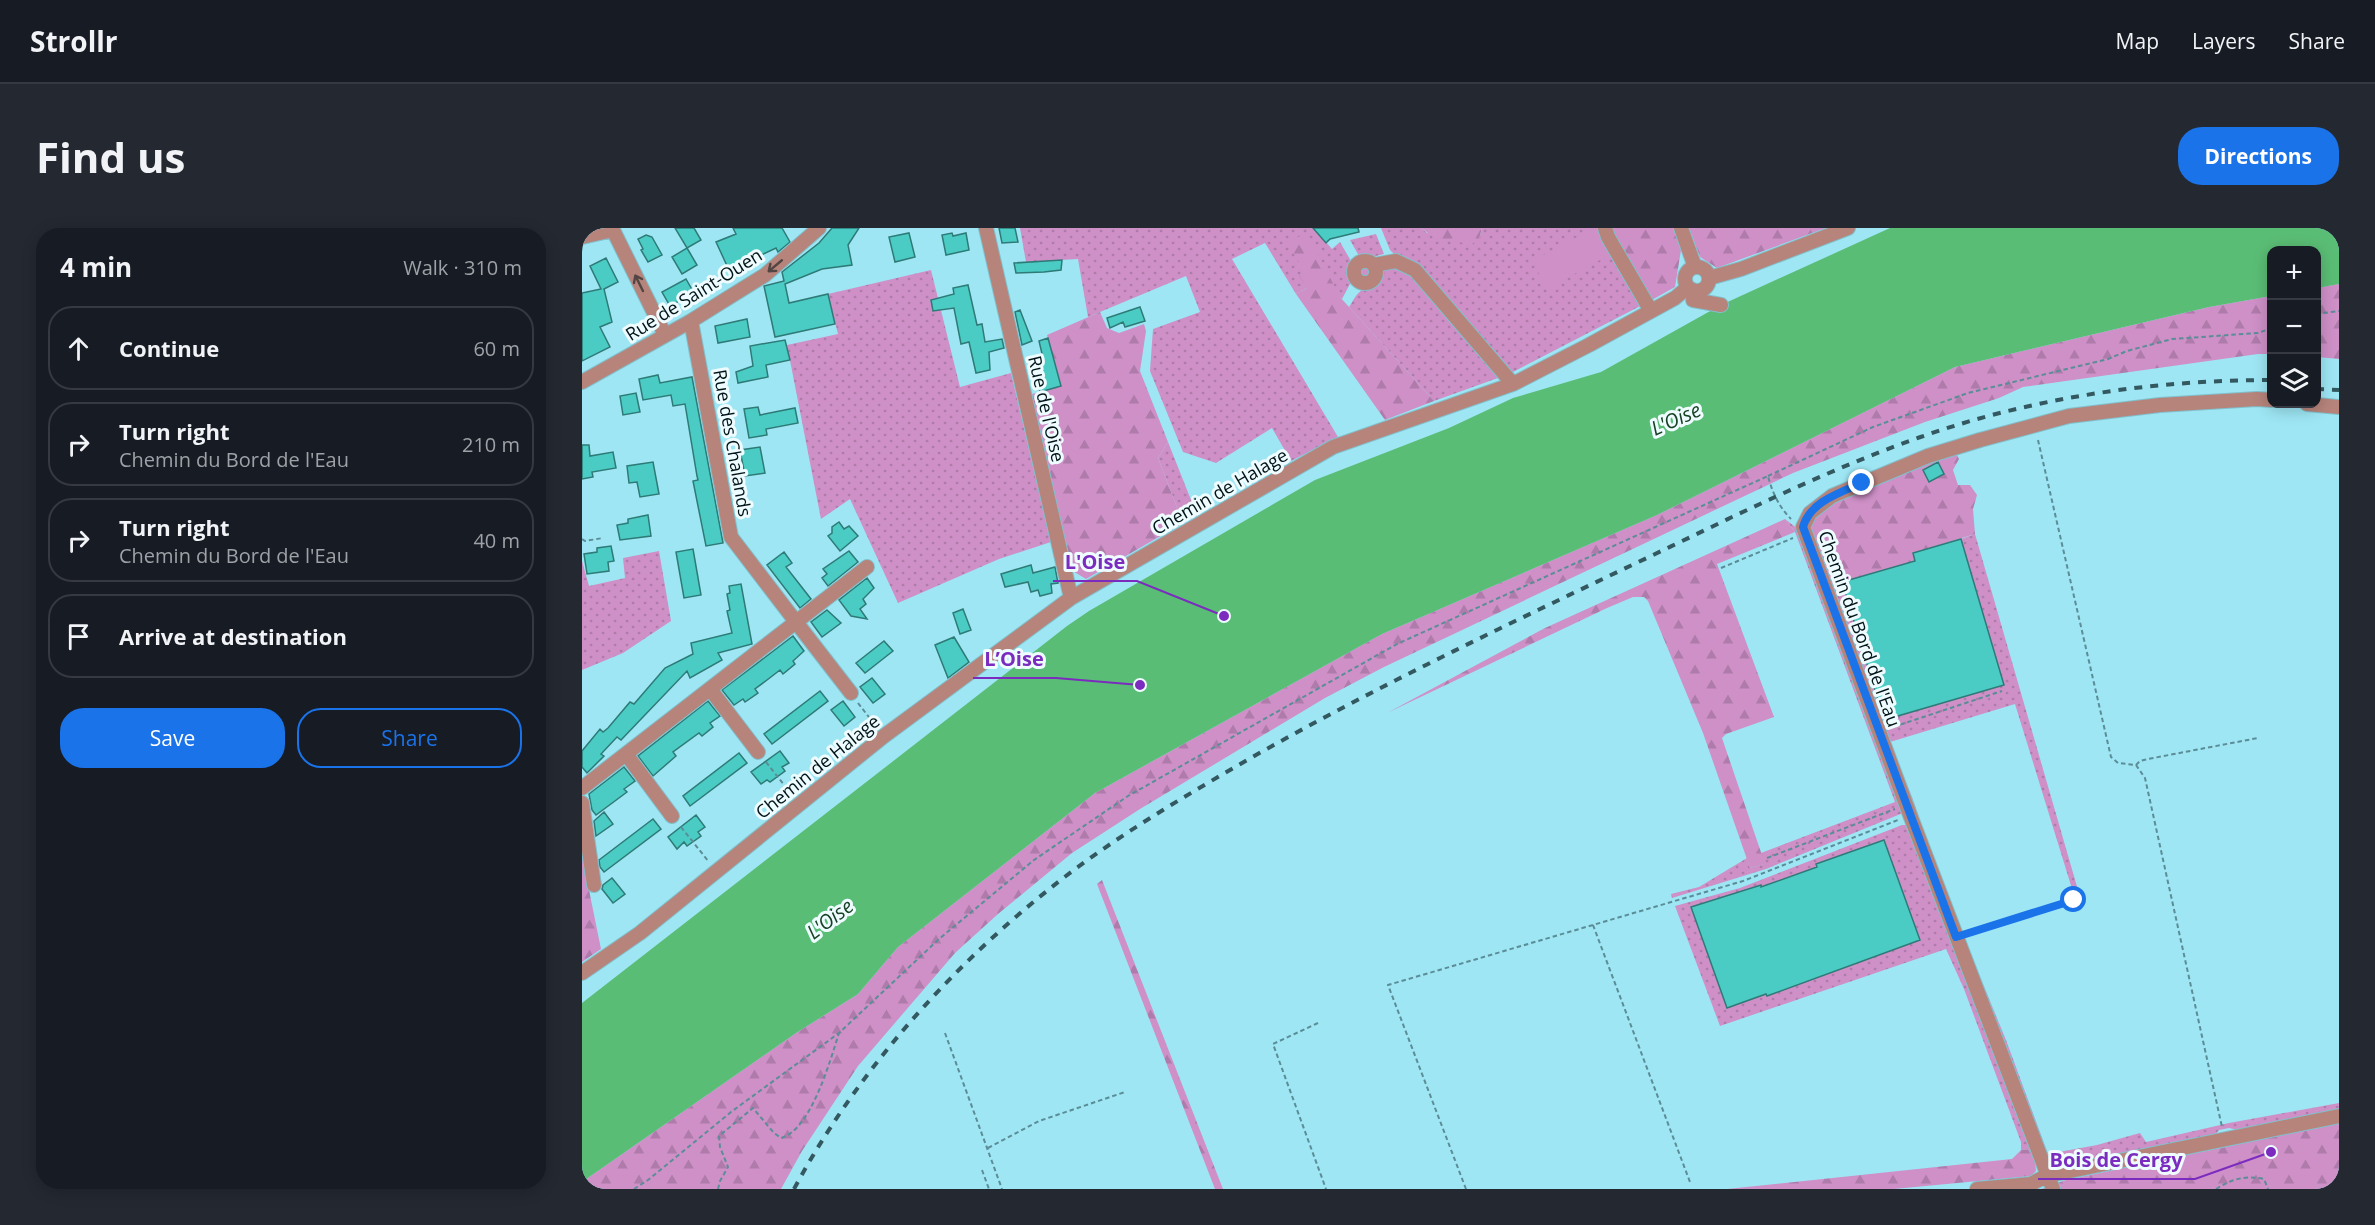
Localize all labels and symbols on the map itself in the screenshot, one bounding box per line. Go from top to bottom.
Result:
street label: Rue de Saint-Ouen [621,242,766,346]
one-way arrow [767,260,783,273]
one-way arrow [633,274,644,292]
street label: Rue de l'Oise [1023,353,1071,464]
street label: Rue des Chalands [708,367,758,518]
water label: L'Oise [1647,396,1705,441]
street label: Chemin de Halage [1147,443,1292,540]
route end [1848,469,1874,495]
street label: Chemin du Bord de l'Eau [1813,527,1907,730]
callout: L'Oise [1053,543,1137,581]
text: L'Oise [1065,548,1125,575]
callout: L’Oise [973,640,1056,678]
text: L’Oise [984,645,1044,672]
street label: Chemin de Halage [750,709,884,824]
route start [2060,886,2086,912]
water label: L'Oise [801,892,859,945]
callout: Bois de Cergy [2038,1141,2195,1179]
text: Bois de Cergy [2049,1146,2183,1173]

